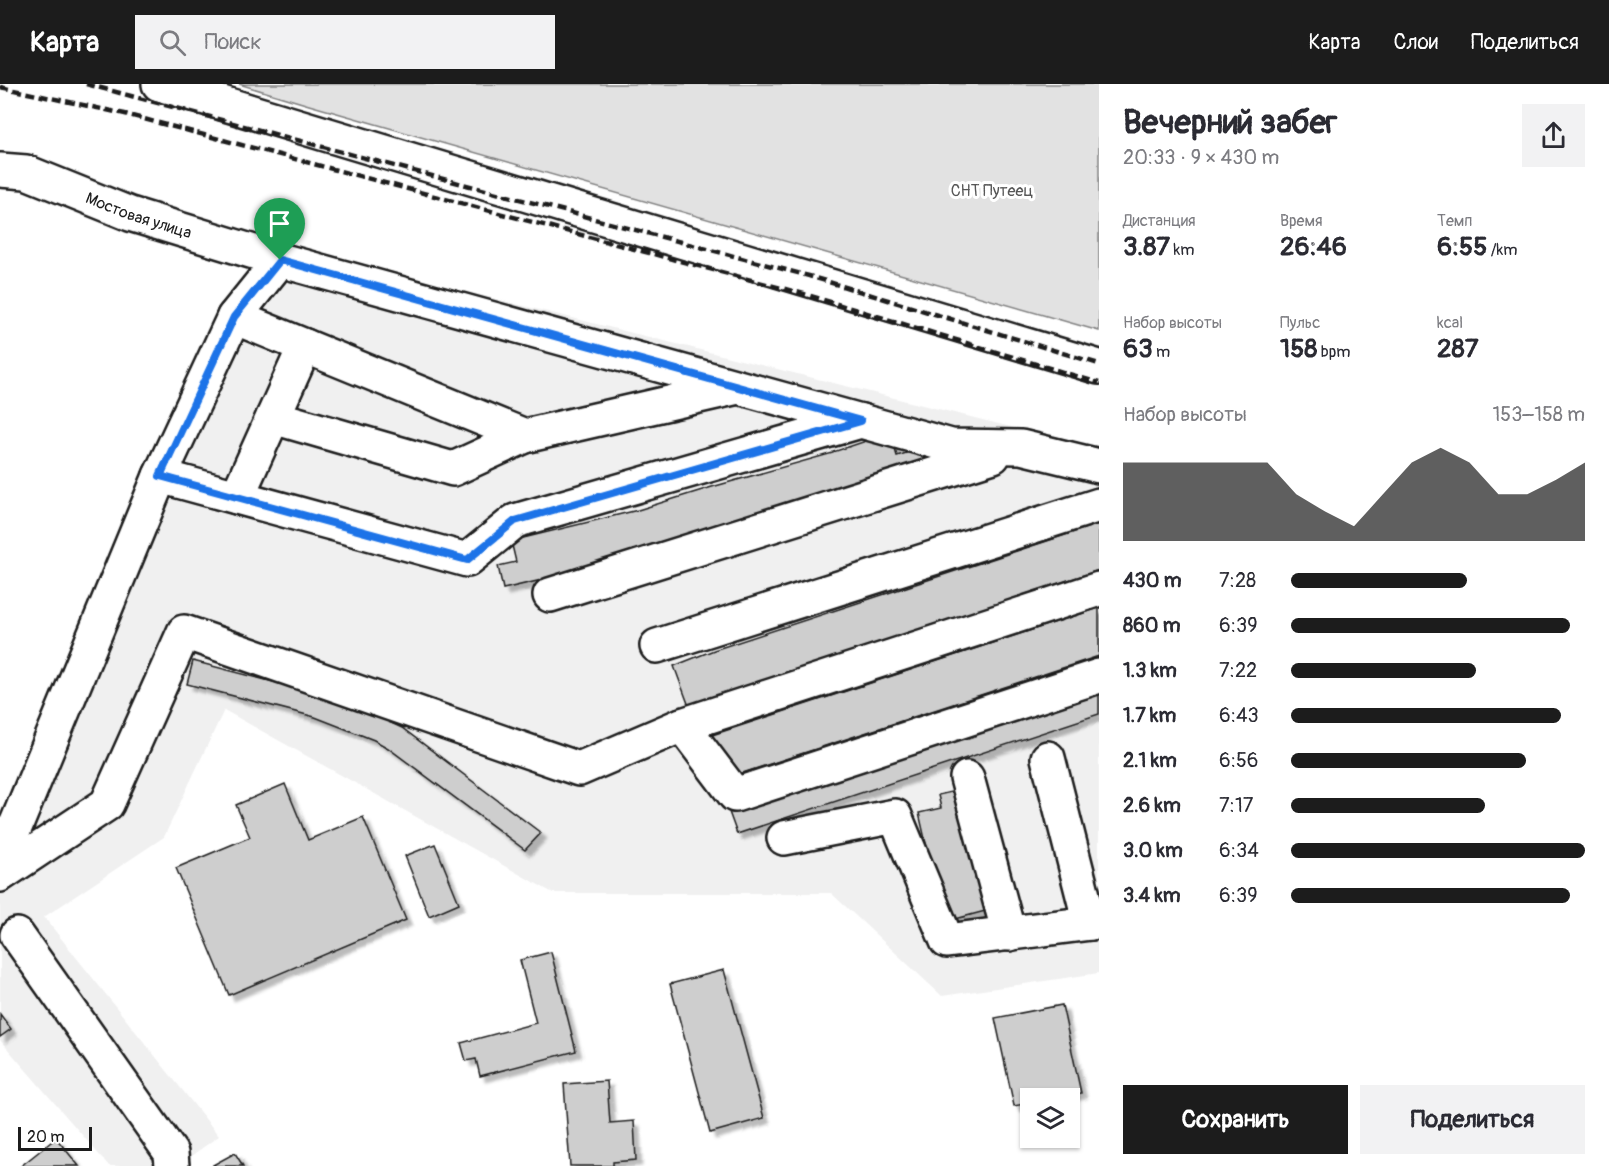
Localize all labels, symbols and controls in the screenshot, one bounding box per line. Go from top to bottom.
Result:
search box [135,15,555,69]
text: Карта [30,25,99,60]
icon: search [156,26,189,59]
text: Поиск [204,28,262,56]
text: Карта [1308,29,1360,56]
text: Слои [1393,29,1438,56]
text: Поделиться [1471,29,1579,56]
text: Вечерний забег [1123,102,1337,143]
button: share [1522,104,1585,167]
text: 20:33 · 9 × 430 m [1123,145,1279,170]
park label: СНТ Путеец [951,181,1033,201]
street label: Мостовая улица [83,188,194,243]
pin [254,198,305,260]
icon: arrive [263,207,296,240]
text: Дистанция [1123,211,1196,231]
text: Время [1280,211,1323,231]
text: Темп [1437,211,1472,231]
text: 3.87 [1123,231,1170,263]
text: 26:46 [1280,231,1347,263]
text: 6:55 [1437,231,1487,263]
text: km [1170,240,1194,260]
text: /km [1487,240,1517,260]
text: Набор высоты [1123,313,1222,333]
text: Пульс [1280,313,1320,333]
text: kcal [1437,313,1463,333]
text: 63 [1123,333,1153,365]
text: 158 [1280,333,1317,365]
text: 287 [1437,333,1478,365]
text: m [1153,342,1170,362]
text: bpm [1317,342,1350,362]
text: Набор высоты [1123,402,1247,427]
text: 153–158 m [1493,402,1585,427]
text: 430 m [1123,568,1182,593]
text: 7:28 [1219,568,1256,593]
text: 860 m [1123,613,1180,638]
text: 6:39 [1219,613,1257,638]
text: 1.3 km [1123,658,1177,683]
text: 7:22 [1219,658,1257,683]
text: 1.7 km [1123,703,1176,728]
text: 6:43 [1219,703,1259,728]
text: 2.1 km [1123,748,1177,773]
text: 6:56 [1219,748,1258,773]
text: 2.6 km [1123,793,1181,818]
text: 7:17 [1219,793,1253,818]
text: 3.0 km [1123,838,1183,863]
text: 6:34 [1219,838,1259,863]
text: 3.4 km [1123,883,1181,908]
text: 6:39 [1219,883,1257,908]
button: Сохранить [1123,1085,1348,1154]
button: Поделиться [1360,1085,1585,1154]
map controls [1020,1088,1080,1148]
button: layers [1020,1088,1080,1148]
scale bar [18,1124,92,1152]
text: 20 m [27,1127,65,1147]

